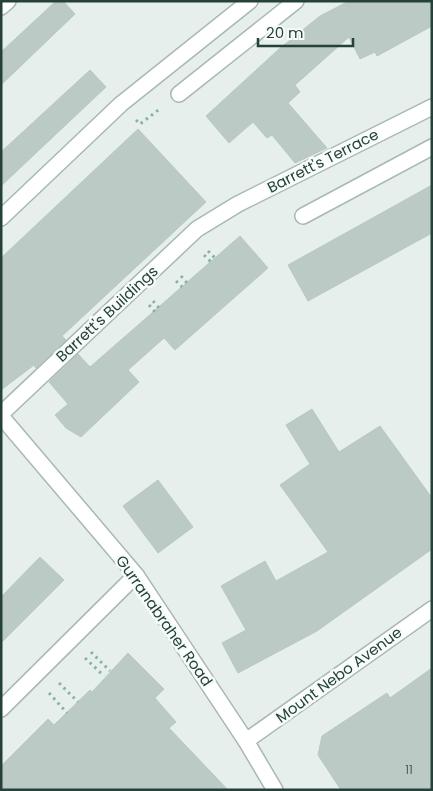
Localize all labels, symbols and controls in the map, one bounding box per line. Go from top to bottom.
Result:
scale bar [258,15,353,47]
text: 20 m [266,22,304,43]
street label: Barrett's Terrace [264,123,382,198]
street label: Barrett's Buildings [51,261,162,367]
street label: Gurranabraher Road [111,551,218,691]
street label: Mount Nebo Avenue [271,622,406,728]
house number: 11 [405,761,413,778]

